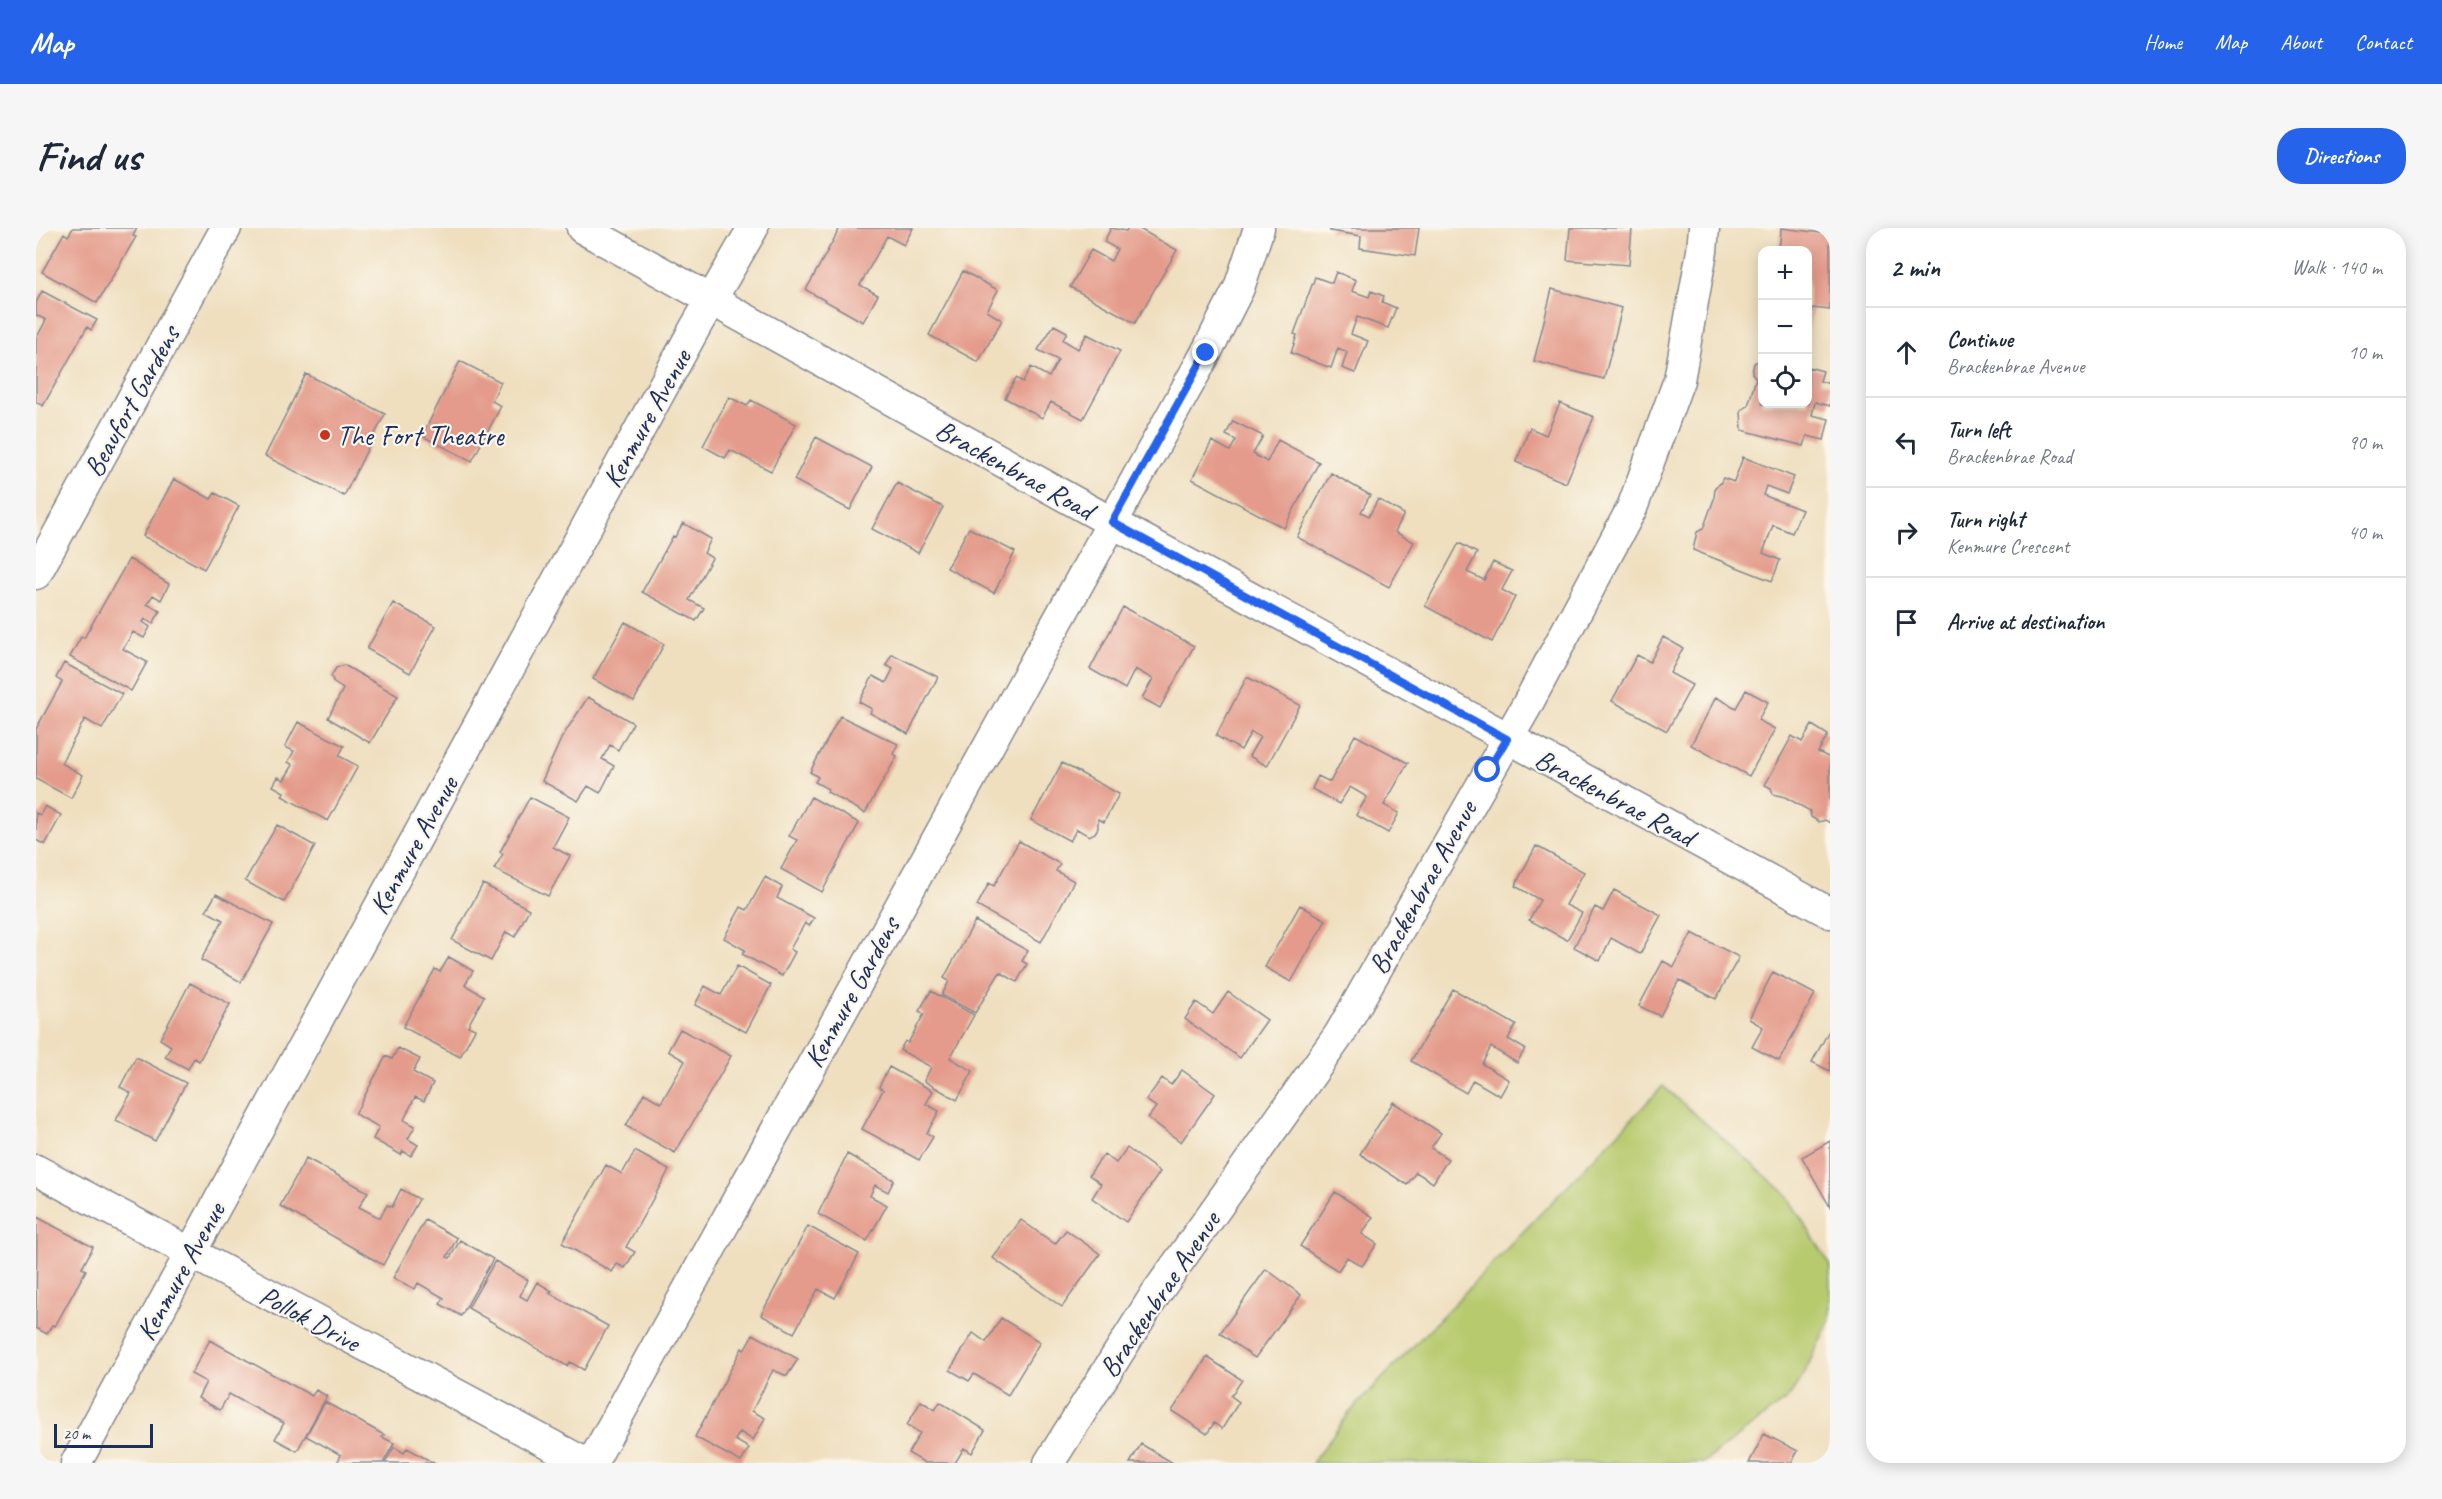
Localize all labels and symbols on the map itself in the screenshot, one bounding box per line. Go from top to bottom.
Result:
street label: Beaufort Gardens [76,318,188,483]
route end [1192,339,1218,365]
street label: Kenmure Avenue [594,341,700,493]
street label: Brackenbrae Road [930,412,1103,529]
place label: The Fort Theatre [337,418,505,453]
marker: The Fort Theatre [318,428,332,442]
street label: Brackenbrae Road [1529,741,1704,856]
route start [1474,756,1500,782]
street label: Kenmure Avenue [361,768,467,920]
street label: Brackenbrae Avenue [1360,793,1485,980]
street label: Kenmure Gardens [796,909,908,1073]
street label: Kenmure Avenue [128,1194,234,1346]
street label: Brackenbrae Avenue [1091,1203,1229,1384]
street label: Pollok Drive [254,1278,368,1360]
scale bar [54,1421,153,1448]

